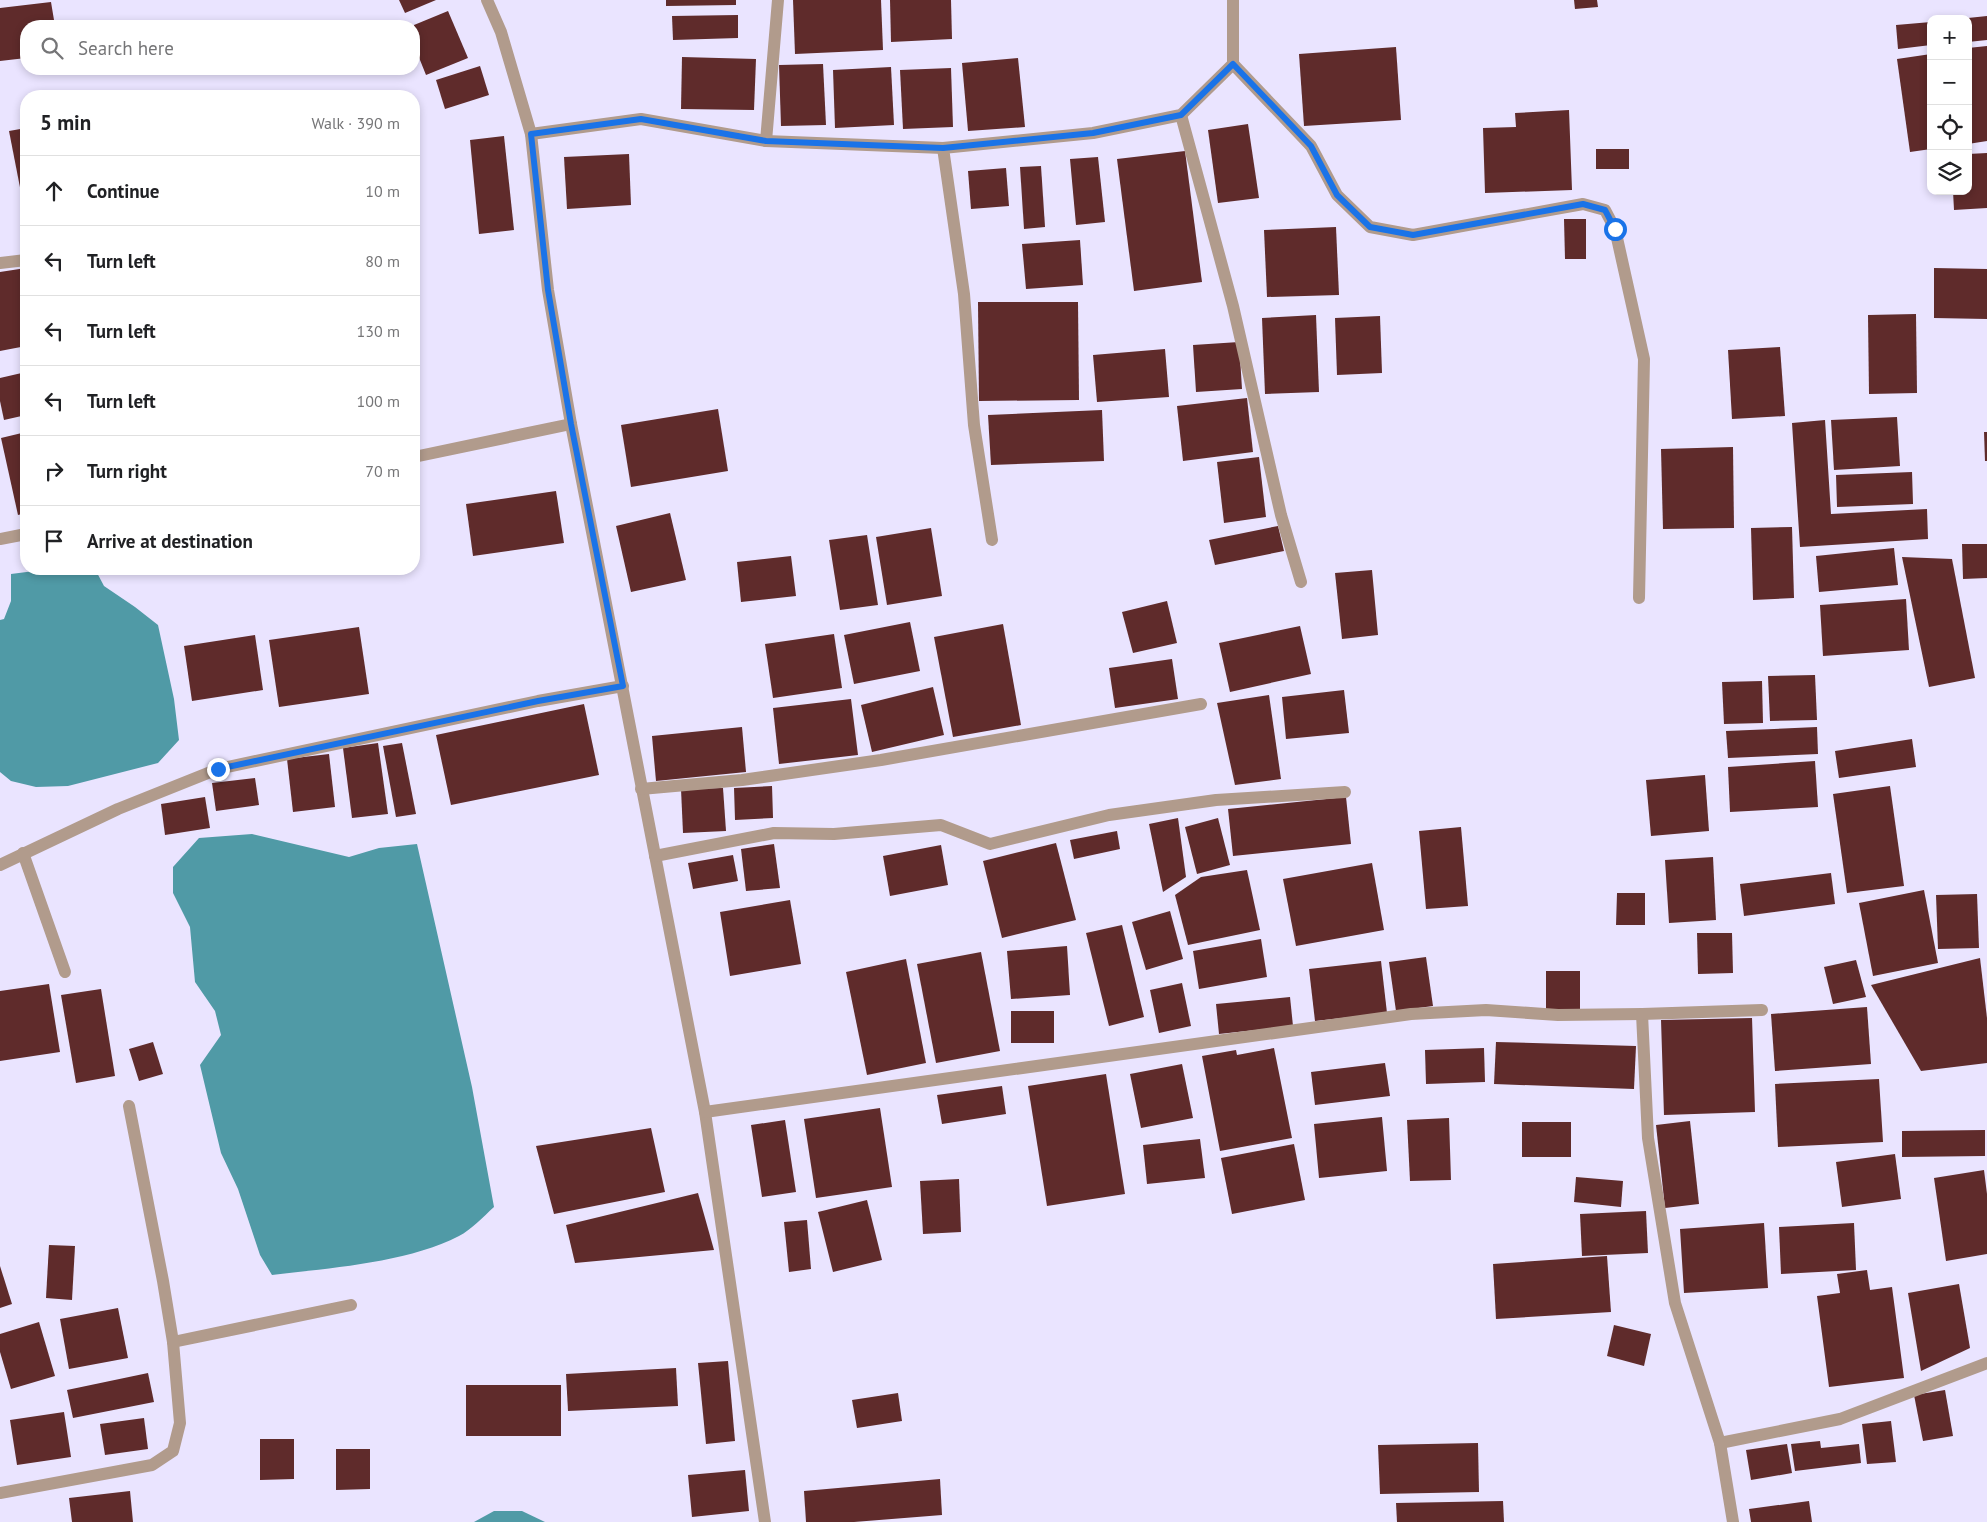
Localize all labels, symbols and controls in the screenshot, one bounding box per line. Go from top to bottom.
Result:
map controls [1927,15,1972,195]
button: + [1927,15,1972,60]
search box [20,20,420,75]
icon: search [38,34,66,62]
text: Search here [78,36,174,60]
button: − [1927,60,1972,105]
button: locate [1927,105,1972,150]
text: 5 min [40,109,91,136]
text: Walk · 390 m [311,113,400,133]
button: layers [1927,150,1972,195]
icon: ahead [40,177,68,205]
text: Continue [87,179,159,203]
text: 10 m [365,181,400,201]
route start [1604,218,1627,241]
icon: left [40,247,68,275]
text: Turn left [87,249,156,273]
text: 80 m [365,251,400,271]
icon: left [40,317,68,345]
text: Turn left [87,319,156,343]
text: 130 m [357,321,400,341]
icon: left [40,387,68,415]
text: Turn left [87,389,156,413]
text: 100 m [357,391,400,411]
icon: right [40,457,68,485]
text: Turn right [87,459,167,483]
text: 70 m [365,461,400,481]
icon: arrive [40,527,68,555]
text: Arrive at destination [87,529,253,553]
route end [207,758,230,781]

